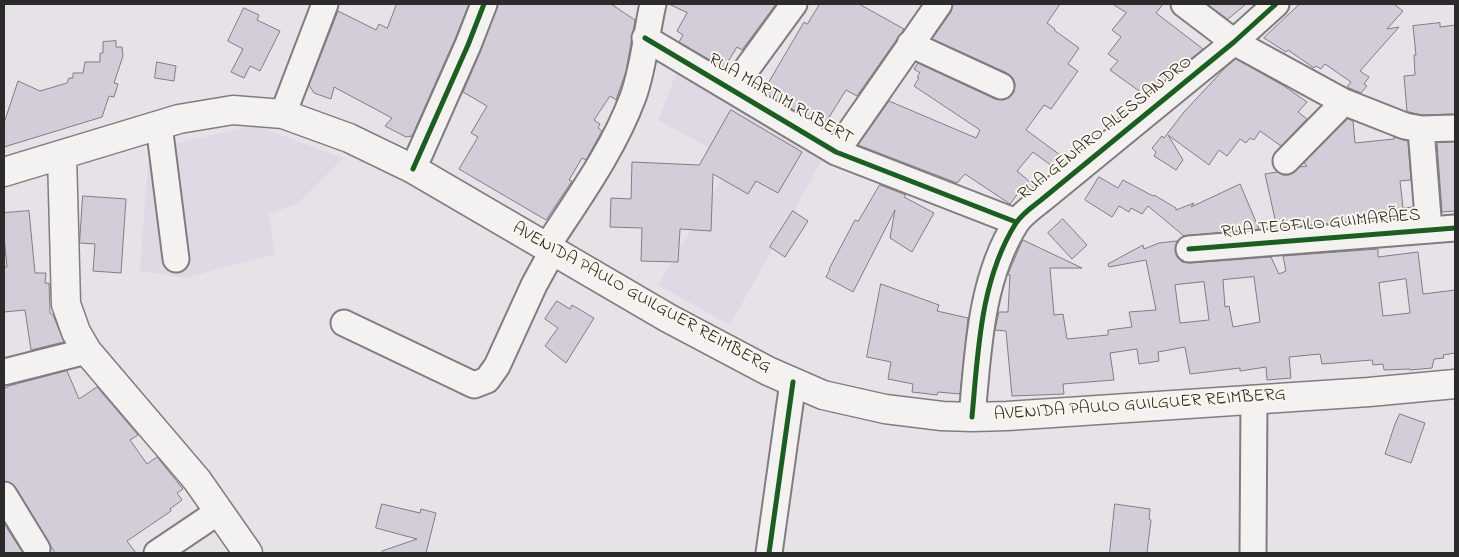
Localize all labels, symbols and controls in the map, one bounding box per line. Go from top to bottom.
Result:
street label: RUA MARTIM RUBERT [704,50,856,150]
street label: RUA GENARO ALESSANDRO [1015,52,1197,206]
street label: RUA TEÓFILO GUIMARÃES [1220,206,1422,244]
street label: AVENIDA PAULO GUILGUER REIMBERG [508,219,774,379]
street label: AVENIDA PAULO GUILGUER REIMBERG [993,385,1287,427]

